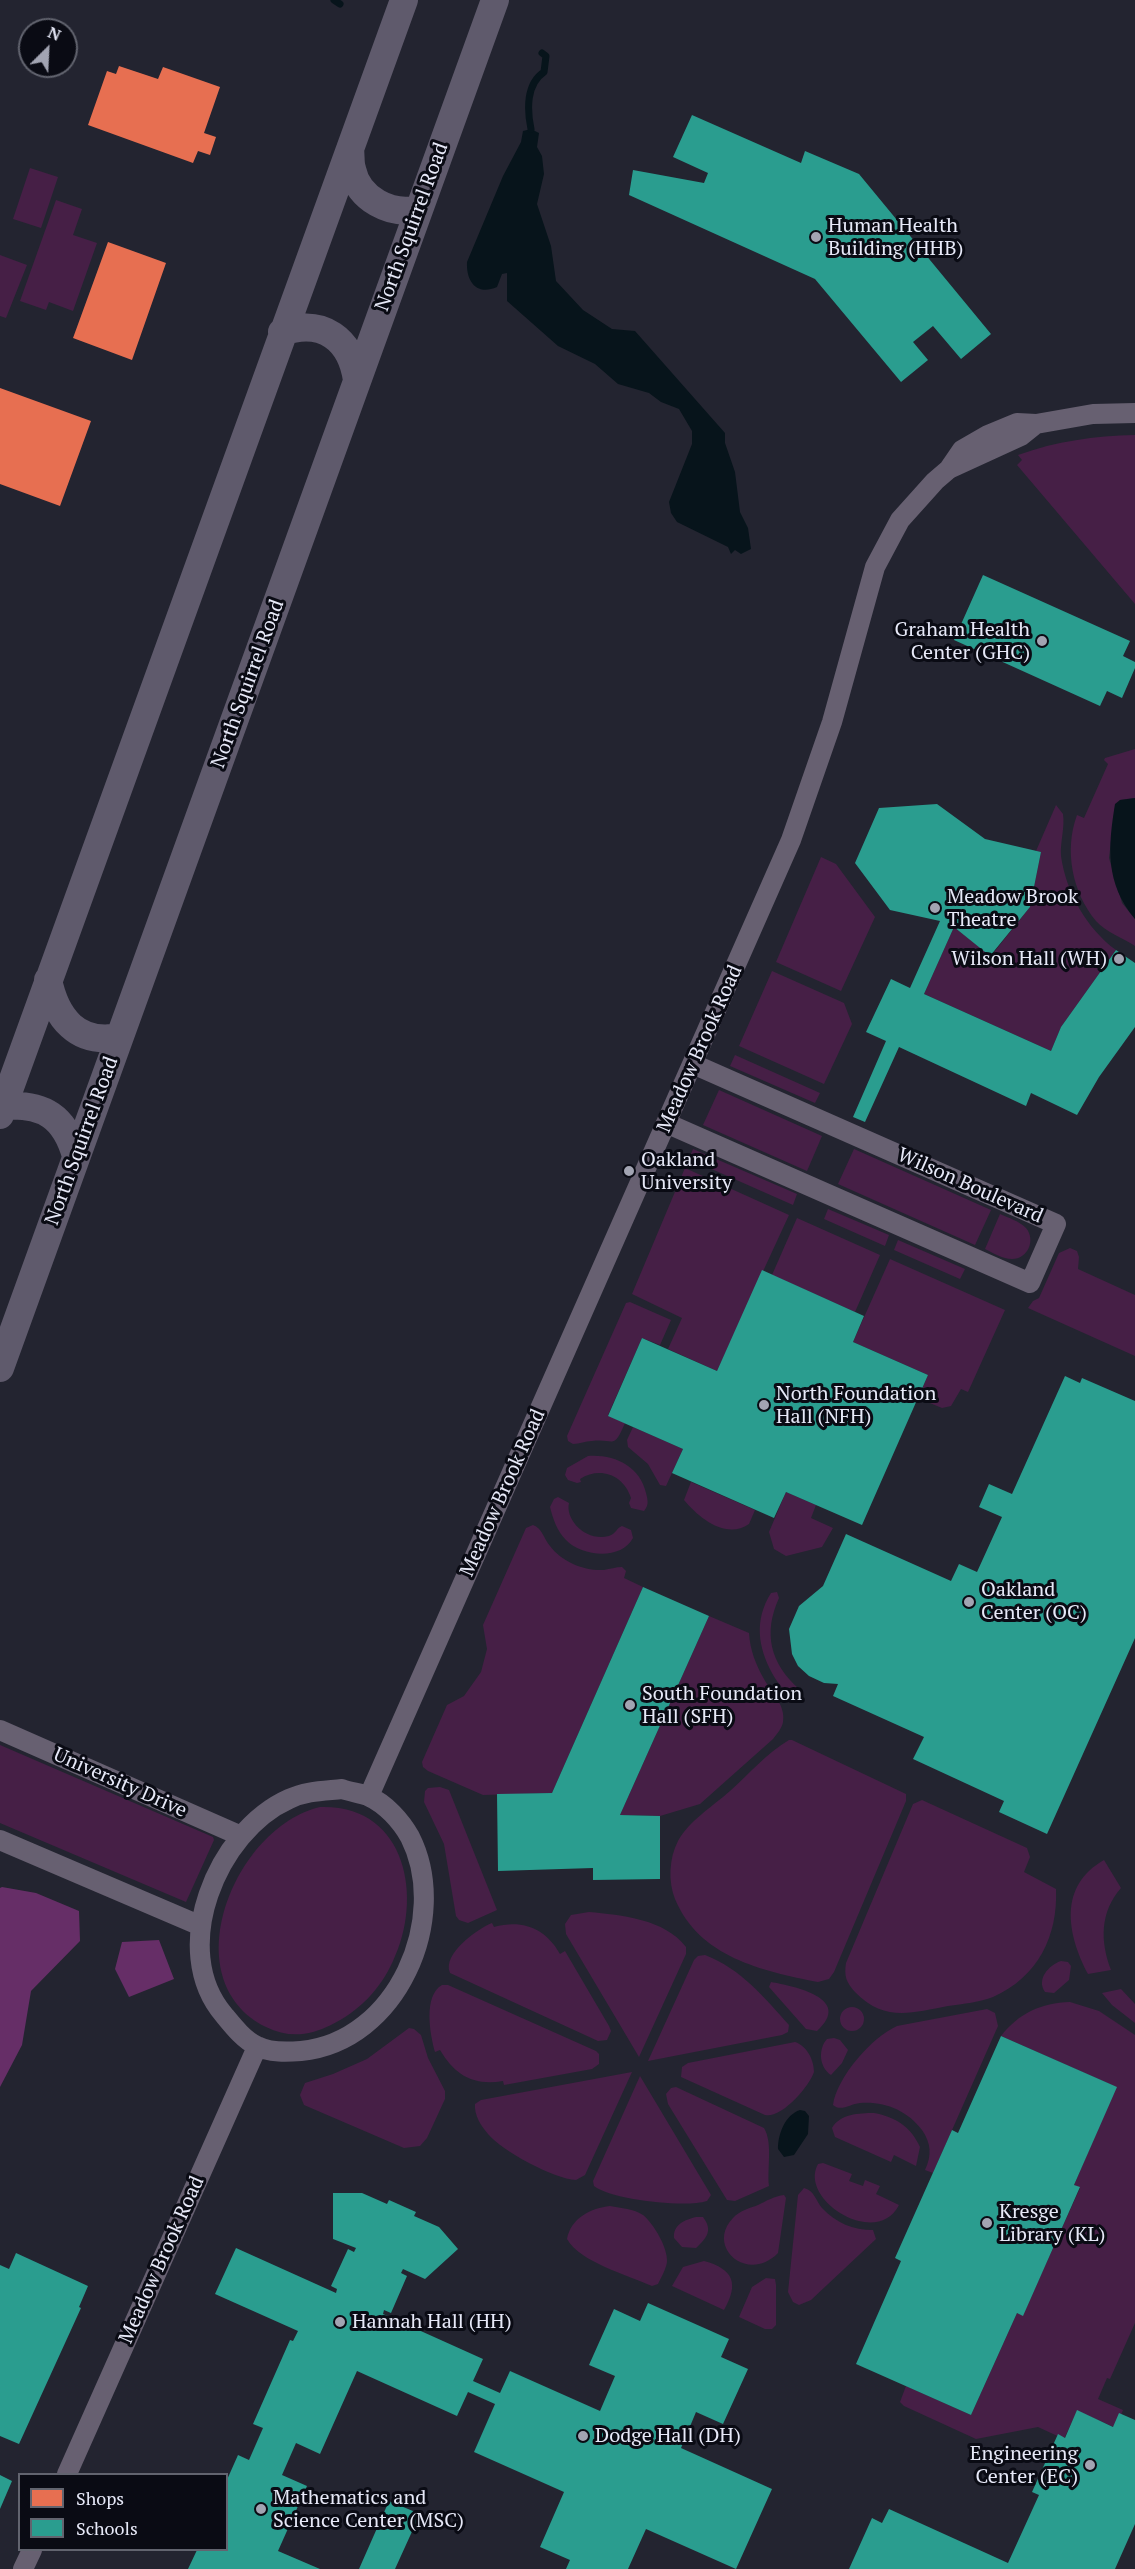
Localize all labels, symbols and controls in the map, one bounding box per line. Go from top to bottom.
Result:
north arrow [18,18,78,78]
text: N [44,21,65,46]
street label: North Squirrel Road [370,139,454,315]
place label: Human Health Building (HHB) [828,214,963,261]
marker: Human Health Building (HHB) [809,230,823,244]
street label: North Squirrel Road [206,596,290,772]
place label: Graham Health Center (GHC) [895,618,1030,665]
marker: Graham Health Center (GHC) [1035,634,1049,648]
place label: Meadow Brook Theatre [947,885,1078,932]
marker: Meadow Brook Theatre [928,901,942,915]
place label: Wilson Hall (WH) [951,947,1107,971]
marker: Wilson Hall (WH) [1112,952,1126,966]
street label: Meadow Brook Road [652,962,748,1136]
street label: North Squirrel Road [40,1053,124,1229]
street label: Wilson Boulevard [894,1143,1046,1229]
place label: Oakland University [641,1148,732,1195]
marker: Oakland University [622,1164,636,1178]
place label: North Foundation Hall (NFH) [776,1382,936,1429]
marker: North Foundation Hall (NFH) [757,1398,771,1412]
street label: Meadow Brook Road [455,1406,551,1580]
place label: Oakland Center (OC) [981,1578,1087,1625]
marker: Oakland Center (OC) [962,1595,976,1609]
place label: South Foundation Hall (SFH) [642,1682,802,1729]
marker: South Foundation Hall (SFH) [623,1698,637,1712]
street label: University Drive [50,1743,190,1823]
street label: Meadow Brook Road [114,2173,210,2347]
place label: Kresge Library (KL) [999,2200,1105,2247]
marker: Kresge Library (KL) [980,2216,994,2230]
place label: Hannah Hall (HH) [352,2310,512,2334]
marker: Hannah Hall (HH) [333,2315,347,2329]
place label: Dodge Hall (DH) [595,2424,741,2448]
marker: Dodge Hall (DH) [576,2429,590,2443]
place label: Engineering Center (EC) [970,2442,1078,2489]
marker: Engineering Center (EC) [1083,2458,1097,2472]
legend [18,2473,228,2551]
text: Shops [76,2486,124,2510]
place label: Mathematics and Science Center (MSC) [273,2486,464,2533]
marker: Mathematics and Science Center (MSC) [254,2502,268,2516]
text: Schools [76,2516,138,2540]

